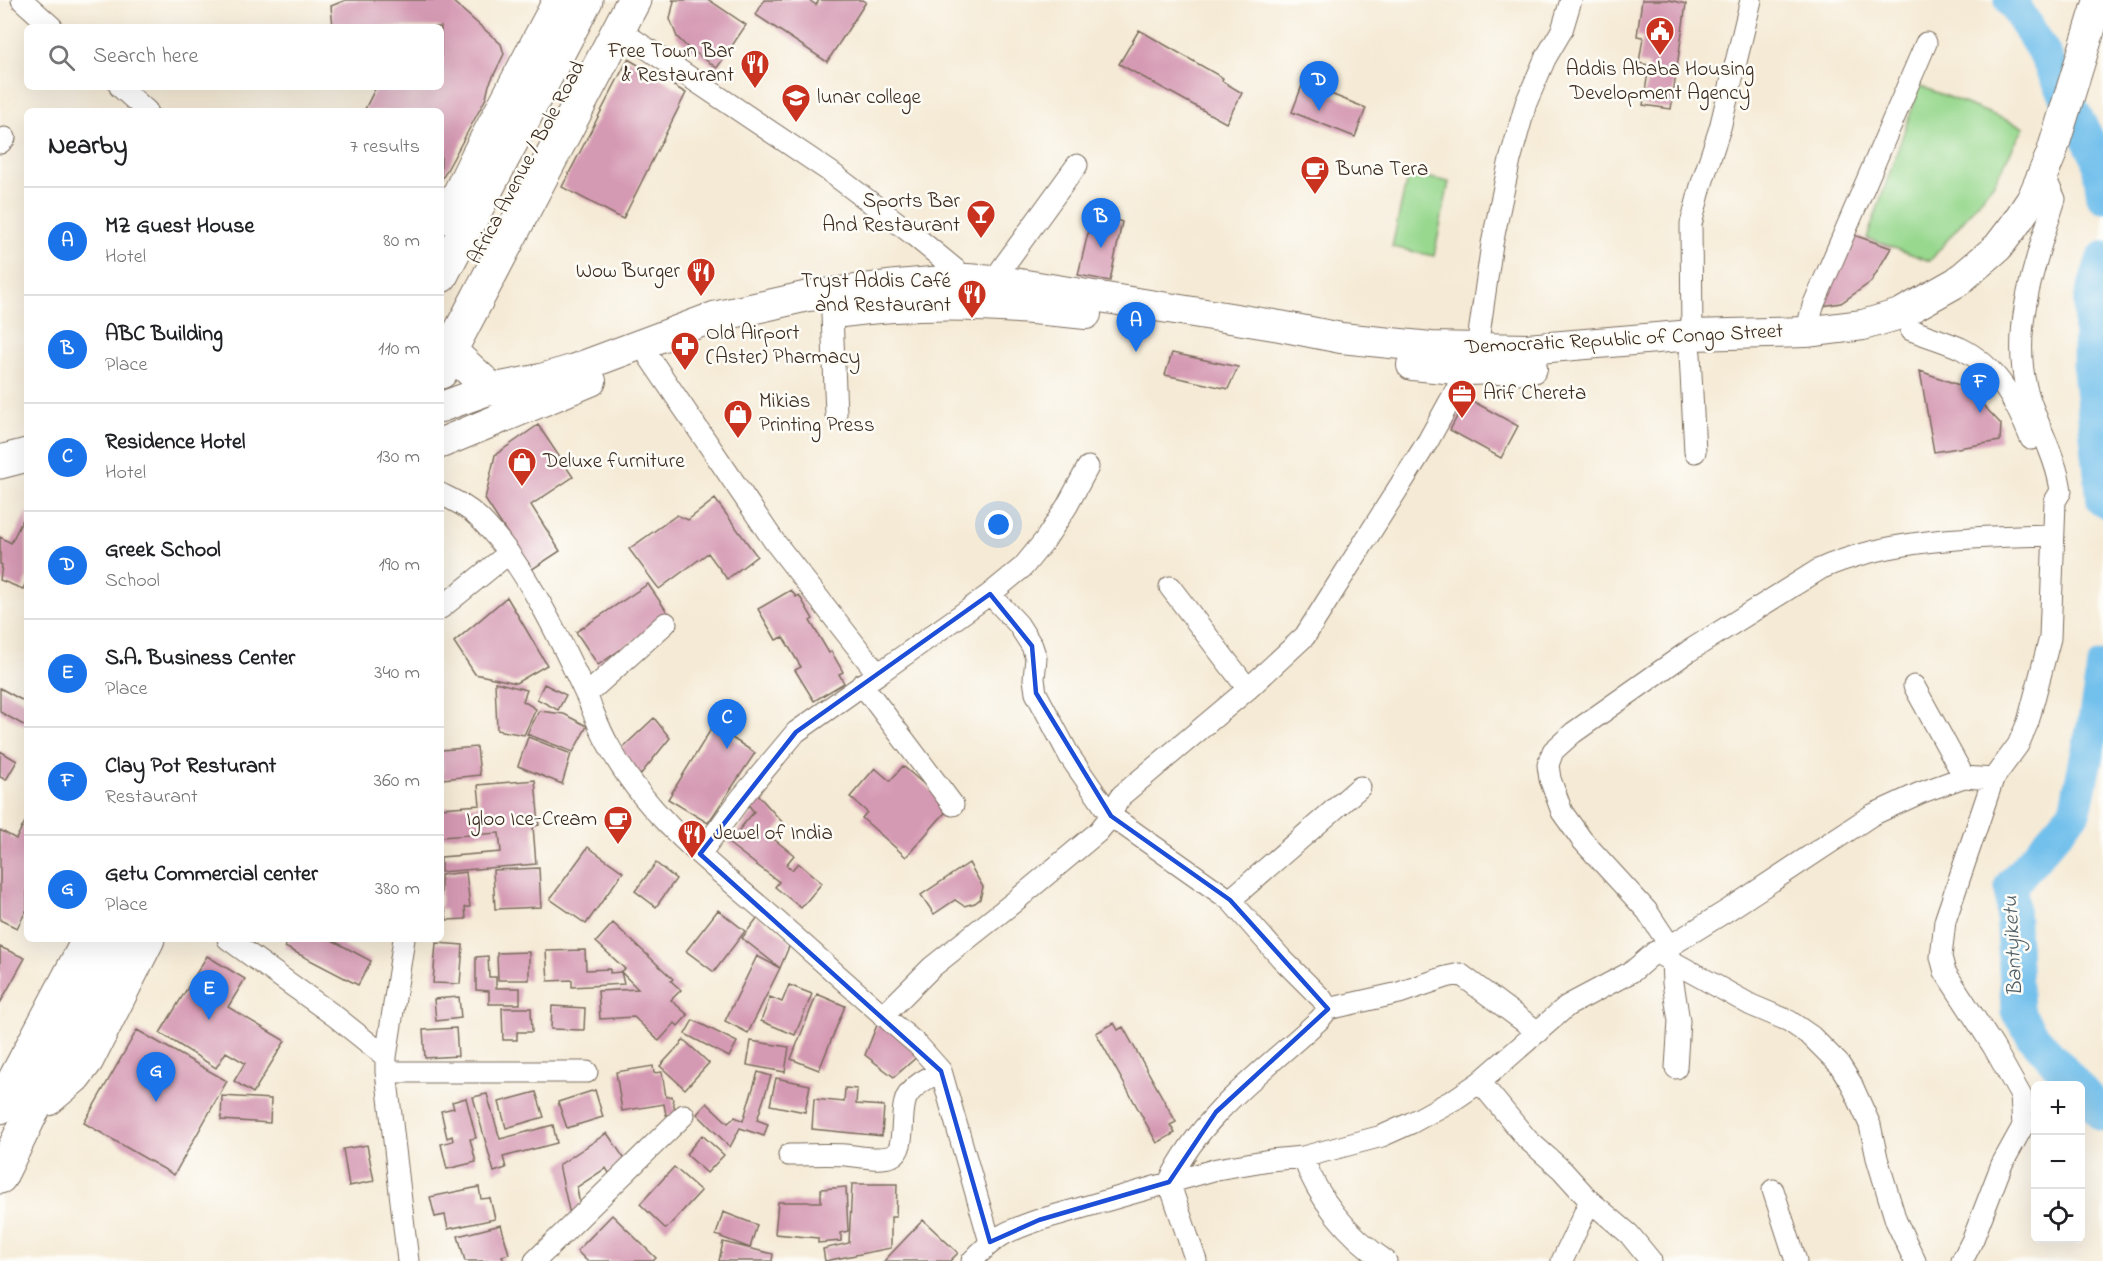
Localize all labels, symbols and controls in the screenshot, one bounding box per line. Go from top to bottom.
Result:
public building icon: Addis Ababa Housing Development Agency [1644,15,1676,57]
search box [24,24,444,90]
place label: Free Town Bar & Restaurant [607,37,734,91]
icon: search [45,41,78,74]
text: Search here [93,41,198,73]
restaurant icon: Free Town Bar & Restaurant [739,48,771,90]
place label: Addis Ababa Housing Development Agency [1566,55,1754,111]
street label: Africa Avenue / Bole Road [461,56,593,270]
pin: D [1300,62,1338,111]
school or university icon: lunar college [780,82,812,124]
place label: lunar college [817,83,921,115]
text: Nearby [48,128,127,166]
text: 7 results [350,133,420,162]
cafe icon: Buna Tera [1299,154,1331,196]
place label: Buna Tera [1335,155,1428,185]
place label: Sports Bar And Restaurant [822,187,960,241]
bar icon: Sports Bar And Restaurant [965,198,997,240]
pin: B [1082,198,1120,248]
text: MZ Guest House [105,211,254,243]
text: A [61,227,74,256]
text: 80 m [383,227,420,256]
text: Hotel [105,243,146,272]
restaurant icon: Wow Burger [685,256,717,298]
place label: Wow Burger [576,257,680,289]
place label: Tryst Addis Café and Restaurant [801,267,952,321]
restaurant icon: Tryst Addis Café and Restaurant [956,278,988,320]
pin: A [1116,302,1156,352]
street label: Democratic Republic of Congo Street [1463,317,1784,365]
text: ABC Building [105,319,223,351]
place label: Old Airport (Aster) Pharmacy [706,319,860,375]
pharmacy icon: Old Airport (Aster) Pharmacy [669,330,701,372]
text: B [61,335,74,364]
text: 110 m [378,335,420,364]
text: Place [105,351,147,380]
pin: F [1960,364,2000,413]
office icon: Arif Chereta [1446,378,1478,420]
place label: Arif Chereta [1483,379,1586,409]
place label: Mikias Printing Press [759,387,875,443]
shop icon: Mikias Printing Press [722,398,754,440]
text: Residence Hotel [105,427,246,459]
text: C [62,443,73,472]
text: 130 m [376,443,420,472]
shop icon: Deluxe furniture [506,446,538,488]
place label: Deluxe furniture [542,447,685,477]
text: Hotel [105,459,146,488]
your location [984,510,1013,539]
text: Greek School [105,535,221,567]
text: D [60,551,75,580]
text: 190 m [378,551,420,580]
text: School [105,567,160,596]
text: S.A. Business Center [105,643,295,675]
text: E [61,659,74,688]
text: 340 m [374,659,420,688]
text: Place [105,675,147,704]
pin: C [708,700,746,749]
text: Clay Pot Resturant [105,751,276,783]
text: F [61,767,74,796]
text: 360 m [374,767,420,796]
text: Restaurant [105,783,198,812]
cafe icon: Igloo Ice-Cream [602,804,634,846]
place label: Igloo Ice-Cream [466,805,597,837]
restaurant icon: Jewel of India [676,818,708,860]
place label: Jewel of India [713,819,833,849]
text: Getu Commercial center [105,859,318,891]
text: G [61,875,74,904]
text: 380 m [375,875,420,904]
text: Place [105,891,147,920]
water label: Bantyiketu [1995,894,2033,997]
pin: E [190,970,228,1020]
pin: G [136,1052,176,1102]
map controls [2031,1081,2085,1243]
button: + [2031,1081,2085,1135]
button: − [2031,1135,2085,1189]
button: locate [2031,1189,2085,1243]

